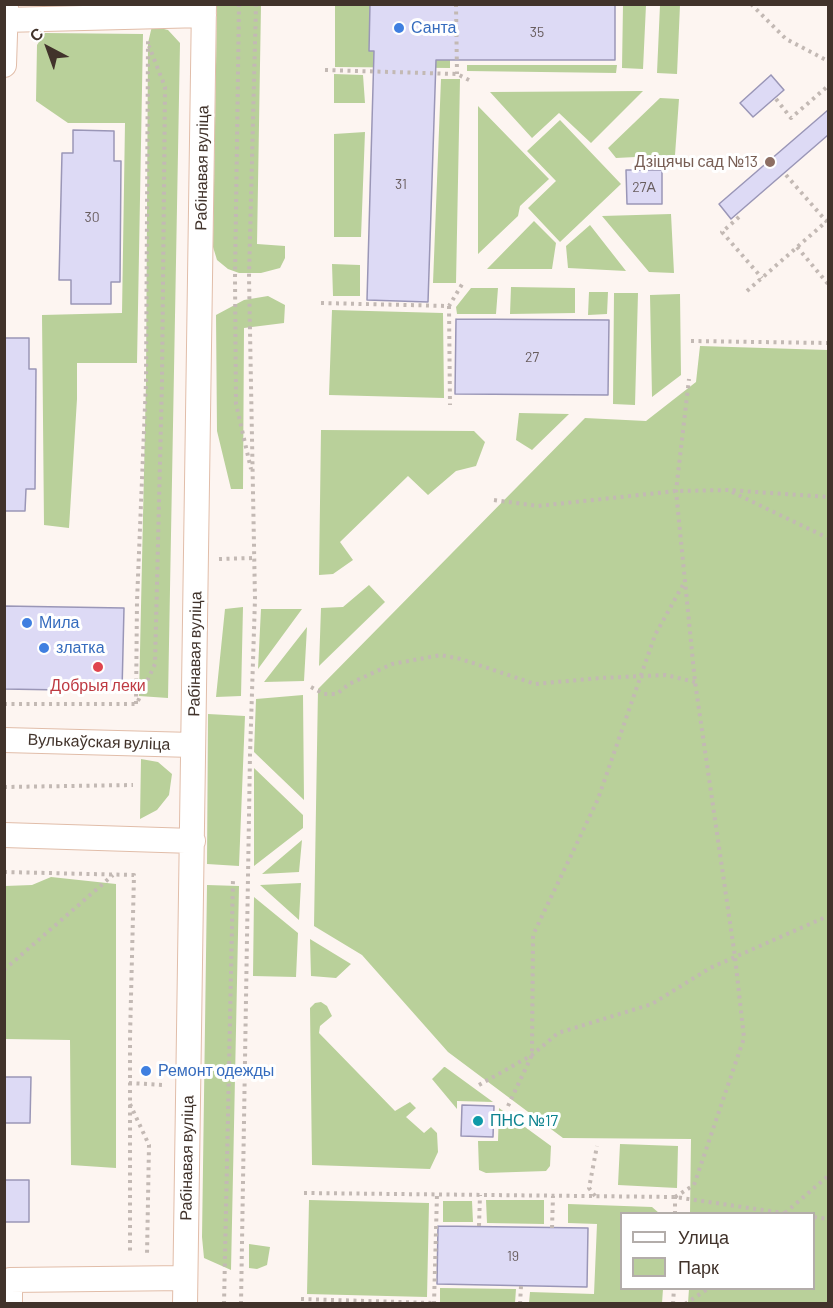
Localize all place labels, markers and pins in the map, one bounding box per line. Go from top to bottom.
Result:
place label: Санта [411,18,457,38]
marker: Санта [392,21,406,35]
place label: Дзіцячы сад №13 [634,152,758,172]
marker: Дзіцячы сад №13 [763,155,777,169]
place label: Мила [39,613,80,633]
marker: Мила [20,616,34,630]
place label: златка [56,638,105,658]
marker: златка [37,641,51,655]
marker: Добрыя леки [91,660,105,674]
place label: Добрыя леки [50,676,146,696]
place label: Ремонт одежды [158,1061,274,1081]
marker: Ремонт одежды [139,1064,153,1078]
place label: ПНС №17 [490,1111,558,1131]
marker: ПНС №17 [471,1114,485,1128]

